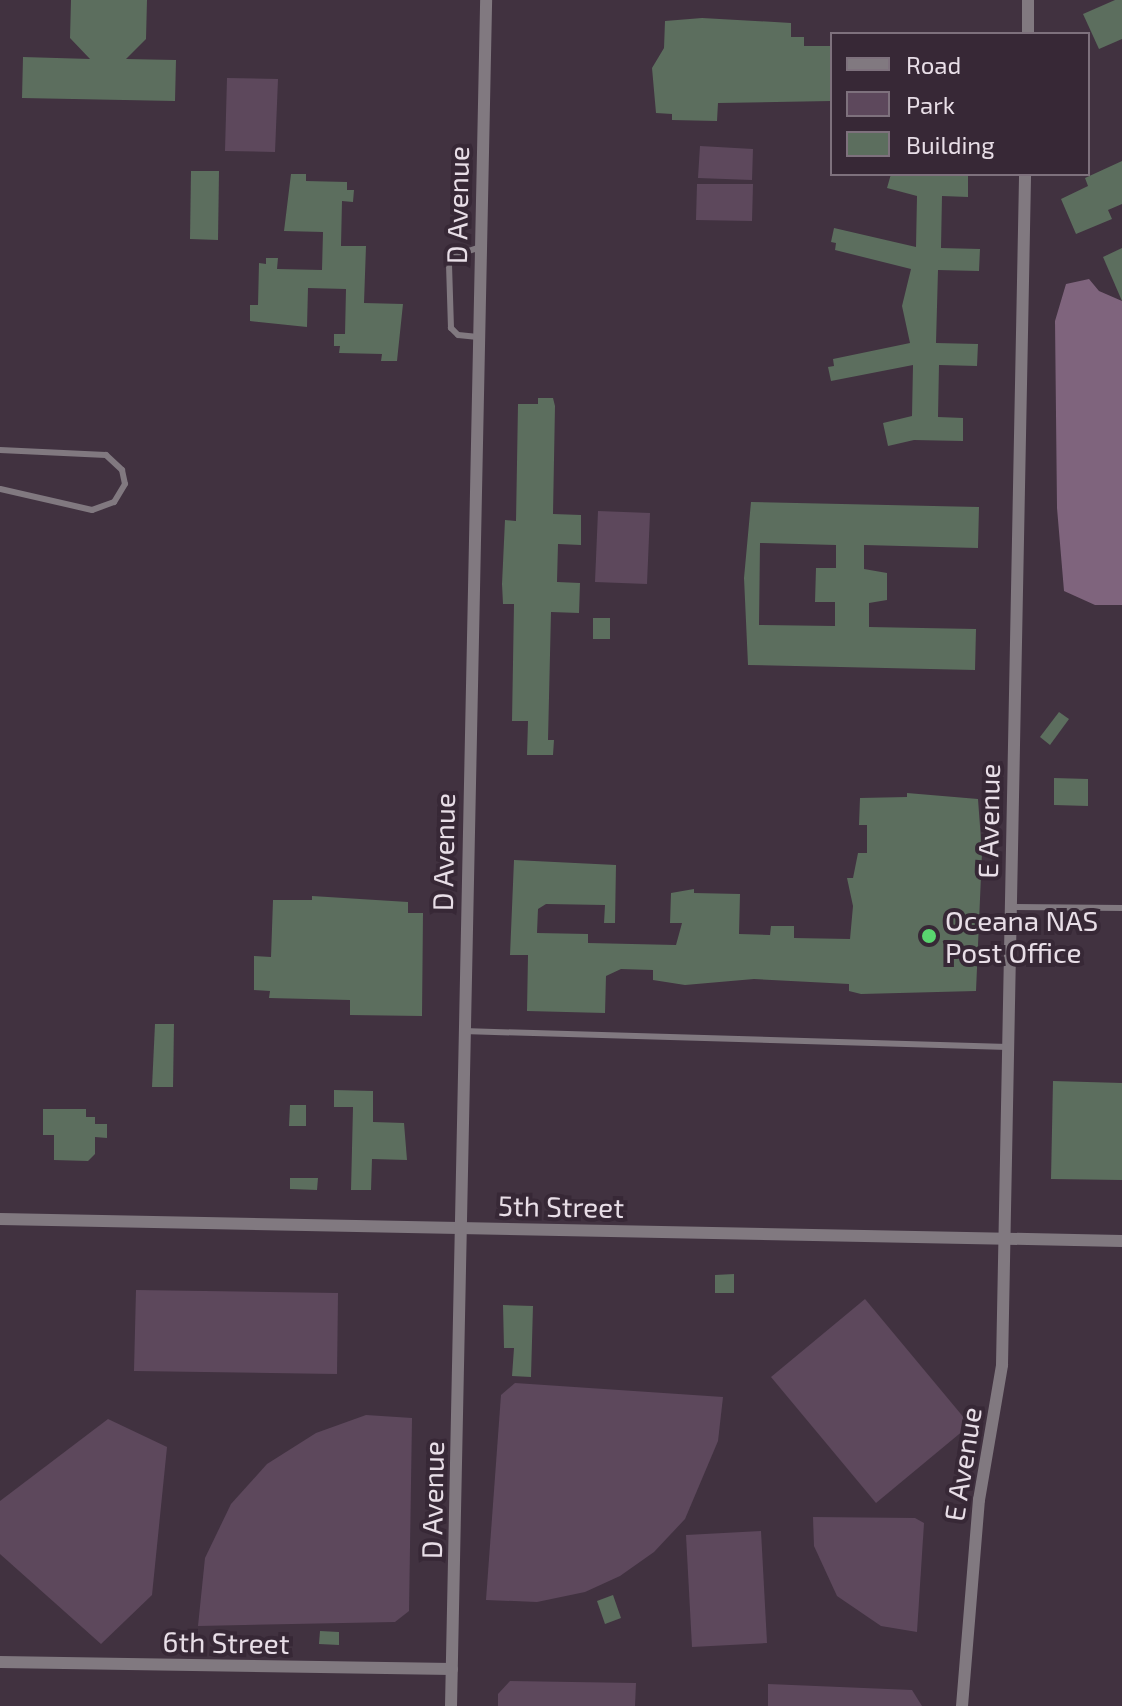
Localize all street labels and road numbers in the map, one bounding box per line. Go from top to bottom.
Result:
street label: D Avenue [439,145,475,265]
street label: E Avenue [970,763,1006,879]
street label: D Avenue [425,792,461,912]
street label: 5th Street [498,1188,624,1224]
street label: E Avenue [936,1404,988,1524]
street label: D Avenue [414,1440,450,1560]
street label: 6th Street [162,1624,290,1660]

